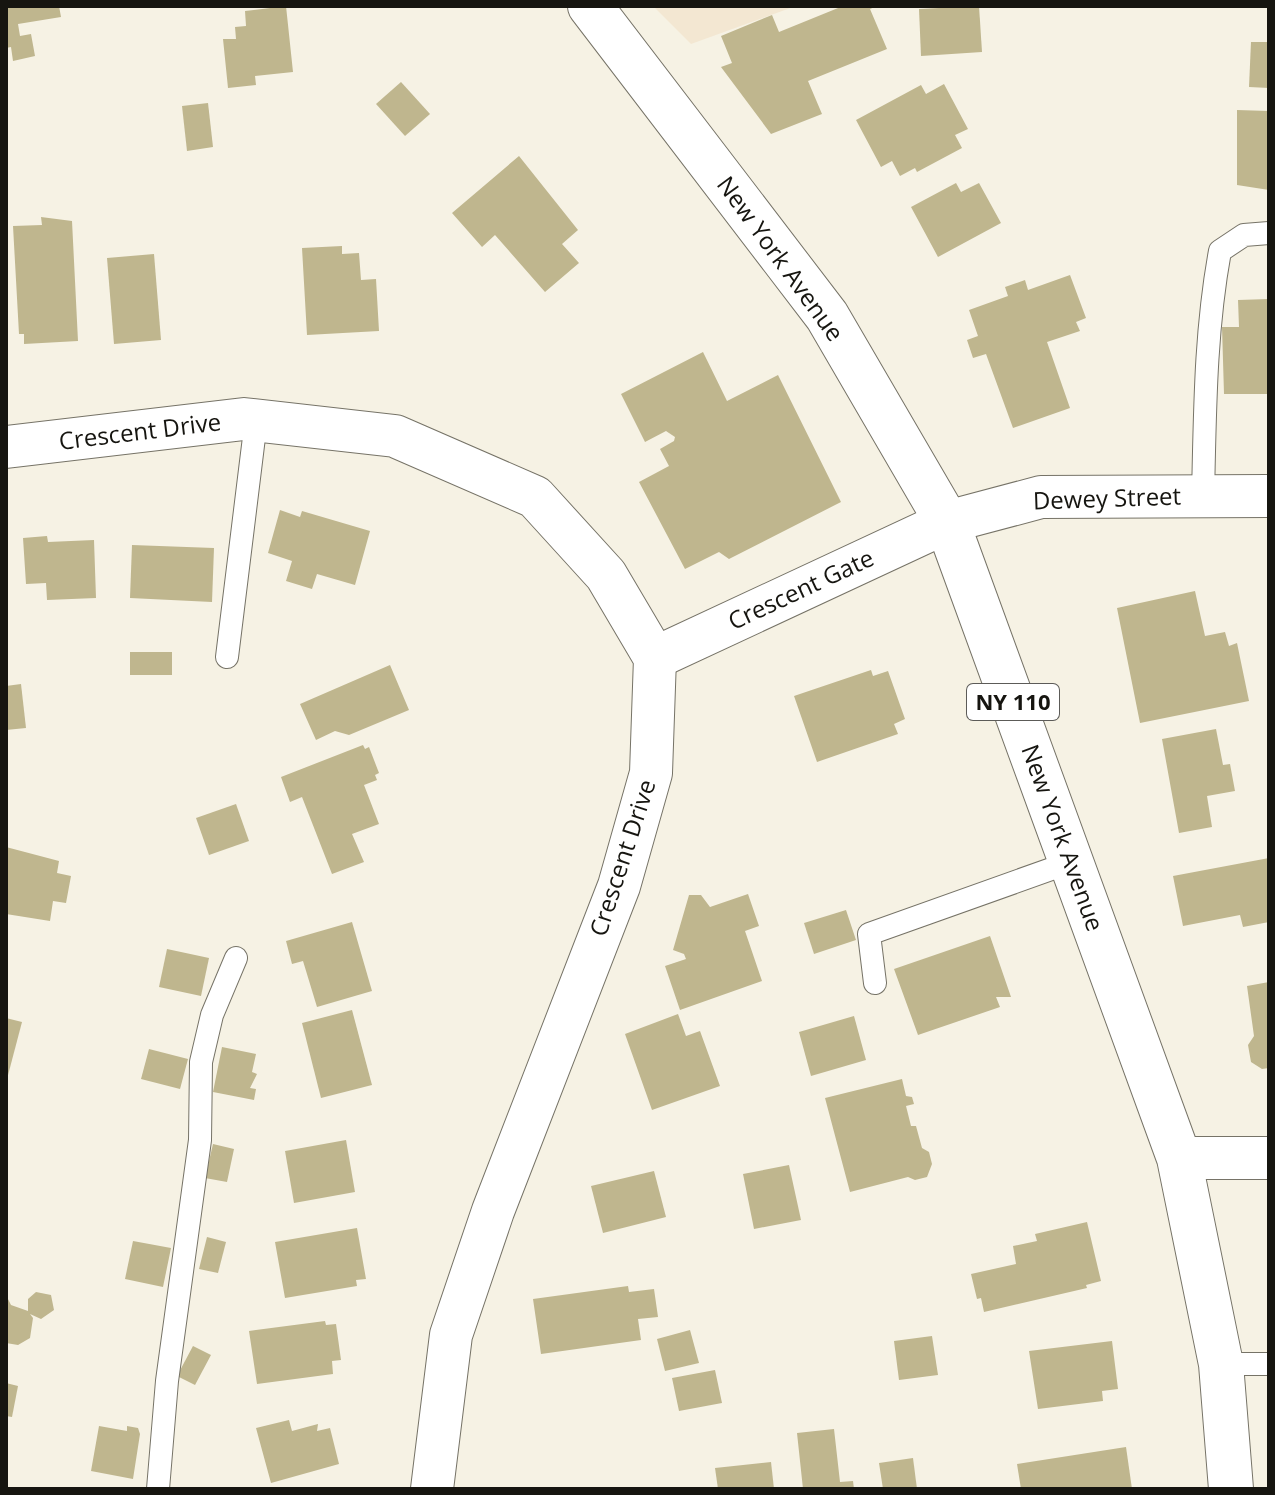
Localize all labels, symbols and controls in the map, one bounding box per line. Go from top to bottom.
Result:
street label: New York Avenue [710,169,852,347]
street label: Crescent Drive [57,404,223,457]
street label: Dewey Street [1032,478,1182,517]
street label: Crescent Gate [722,540,879,637]
road number: NY 110 [967,684,1059,720]
street label: New York Avenue [1014,740,1113,935]
street label: Crescent Drive [581,775,662,940]

